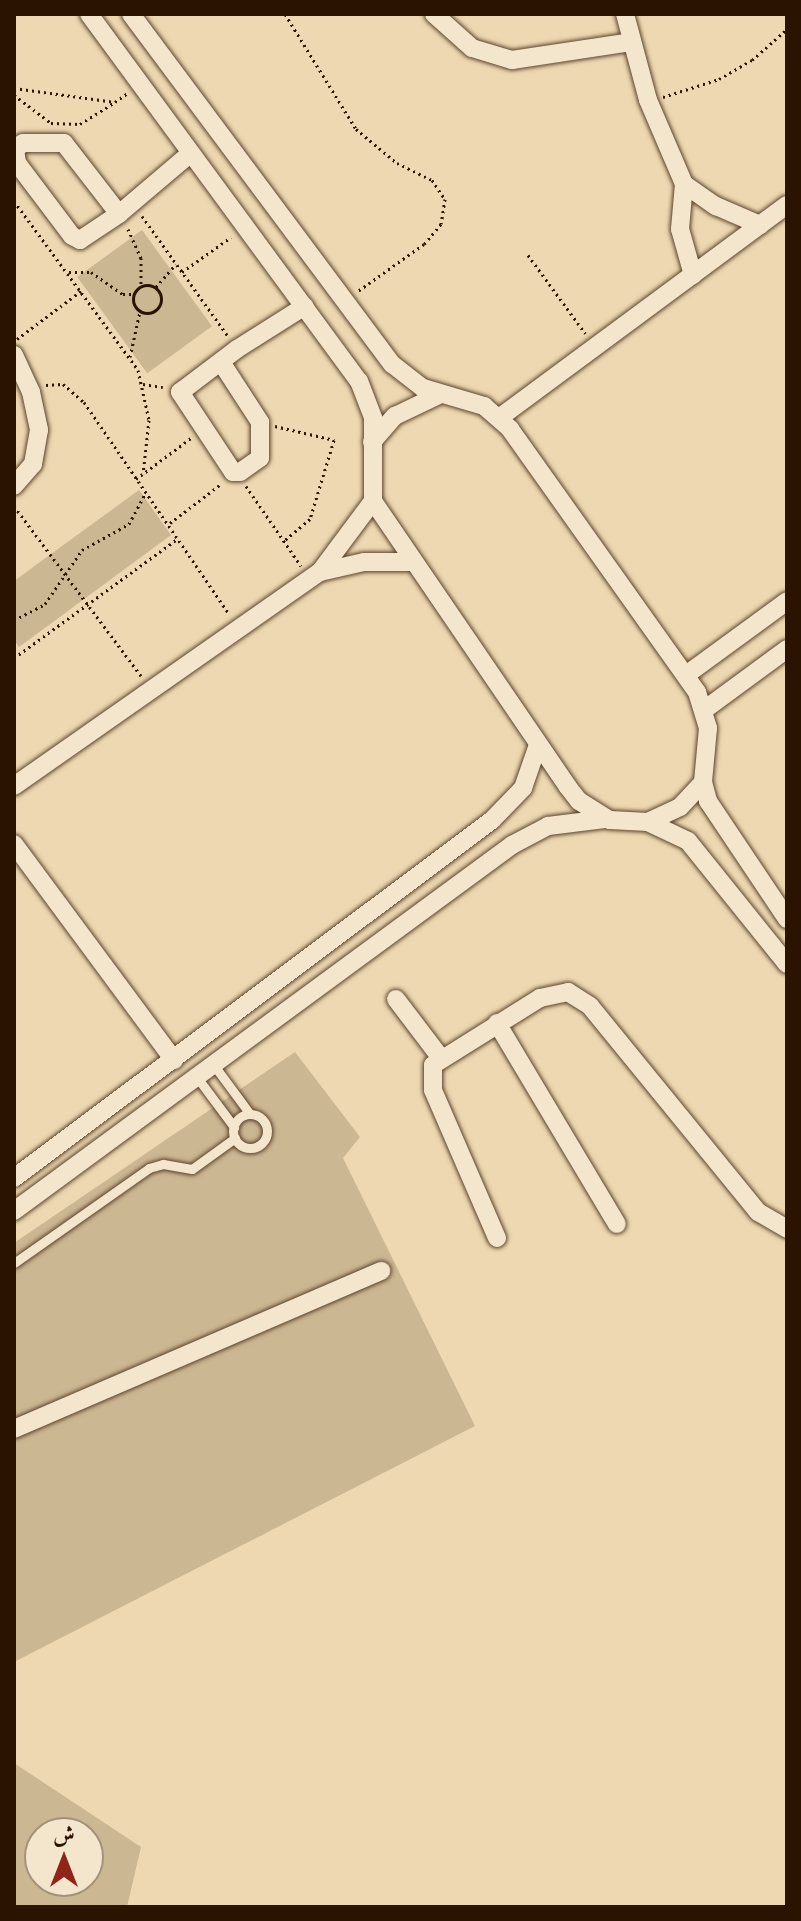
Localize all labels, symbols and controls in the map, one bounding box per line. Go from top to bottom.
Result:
north arrow [24,1817,104,1897]
text: ش [53,1820,75,1850]

